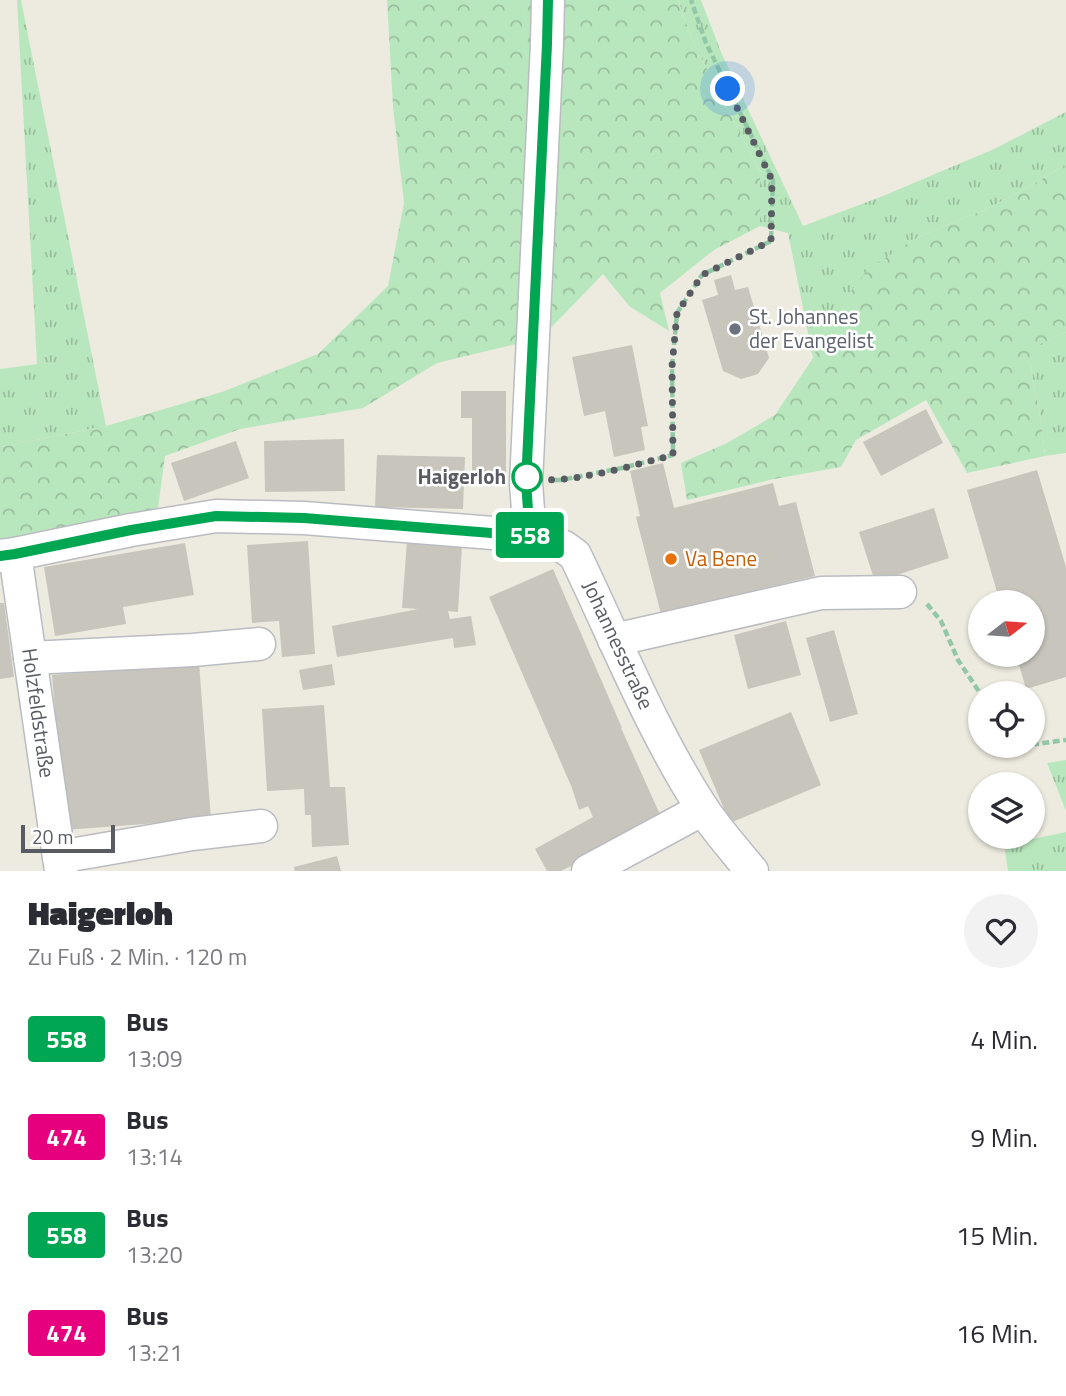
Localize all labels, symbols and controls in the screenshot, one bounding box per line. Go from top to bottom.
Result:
your location [710,71,745,106]
place label: St. Johannes der Evangelist [749,300,874,356]
marker: St. Johannes der Evangelist [727,321,743,337]
place label: Haigerloh [417,460,506,492]
marker: Haigerloh [512,462,542,492]
line badge: 558 [490,512,570,558]
text: 558 [510,517,550,553]
place label: Va Bene [685,542,757,574]
marker: Va Bene [663,551,679,567]
street label: Johannesstraße [575,575,663,714]
north arrow [968,590,1045,667]
map controls [968,590,1045,849]
street label: Holzfeldstraße [14,646,64,780]
button: locate [968,681,1045,758]
button: layers [968,772,1045,849]
scale bar [21,822,116,854]
text: 20 m [32,822,73,851]
text: Haigerloh [28,888,173,938]
button: heart [964,894,1038,968]
text: Zu Fuß · 2 Min. · 120 m [28,939,247,974]
text: Bus [126,1002,168,1041]
text: 4 Min. [971,1020,1038,1059]
text: 558 [46,1021,87,1057]
text: 13:09 [126,1041,183,1076]
text: Bus [126,1100,168,1139]
text: 9 Min. [971,1118,1038,1157]
text: 474 [46,1119,87,1155]
text: 13:14 [126,1139,183,1174]
text: Bus [126,1198,168,1237]
text: 15 Min. [956,1216,1038,1255]
text: 558 [46,1217,87,1253]
text: 13:20 [126,1237,183,1272]
text: Bus [126,1296,168,1335]
text: 16 Min. [956,1314,1038,1353]
text: 474 [46,1315,87,1351]
text: 13:21 [126,1335,183,1370]

